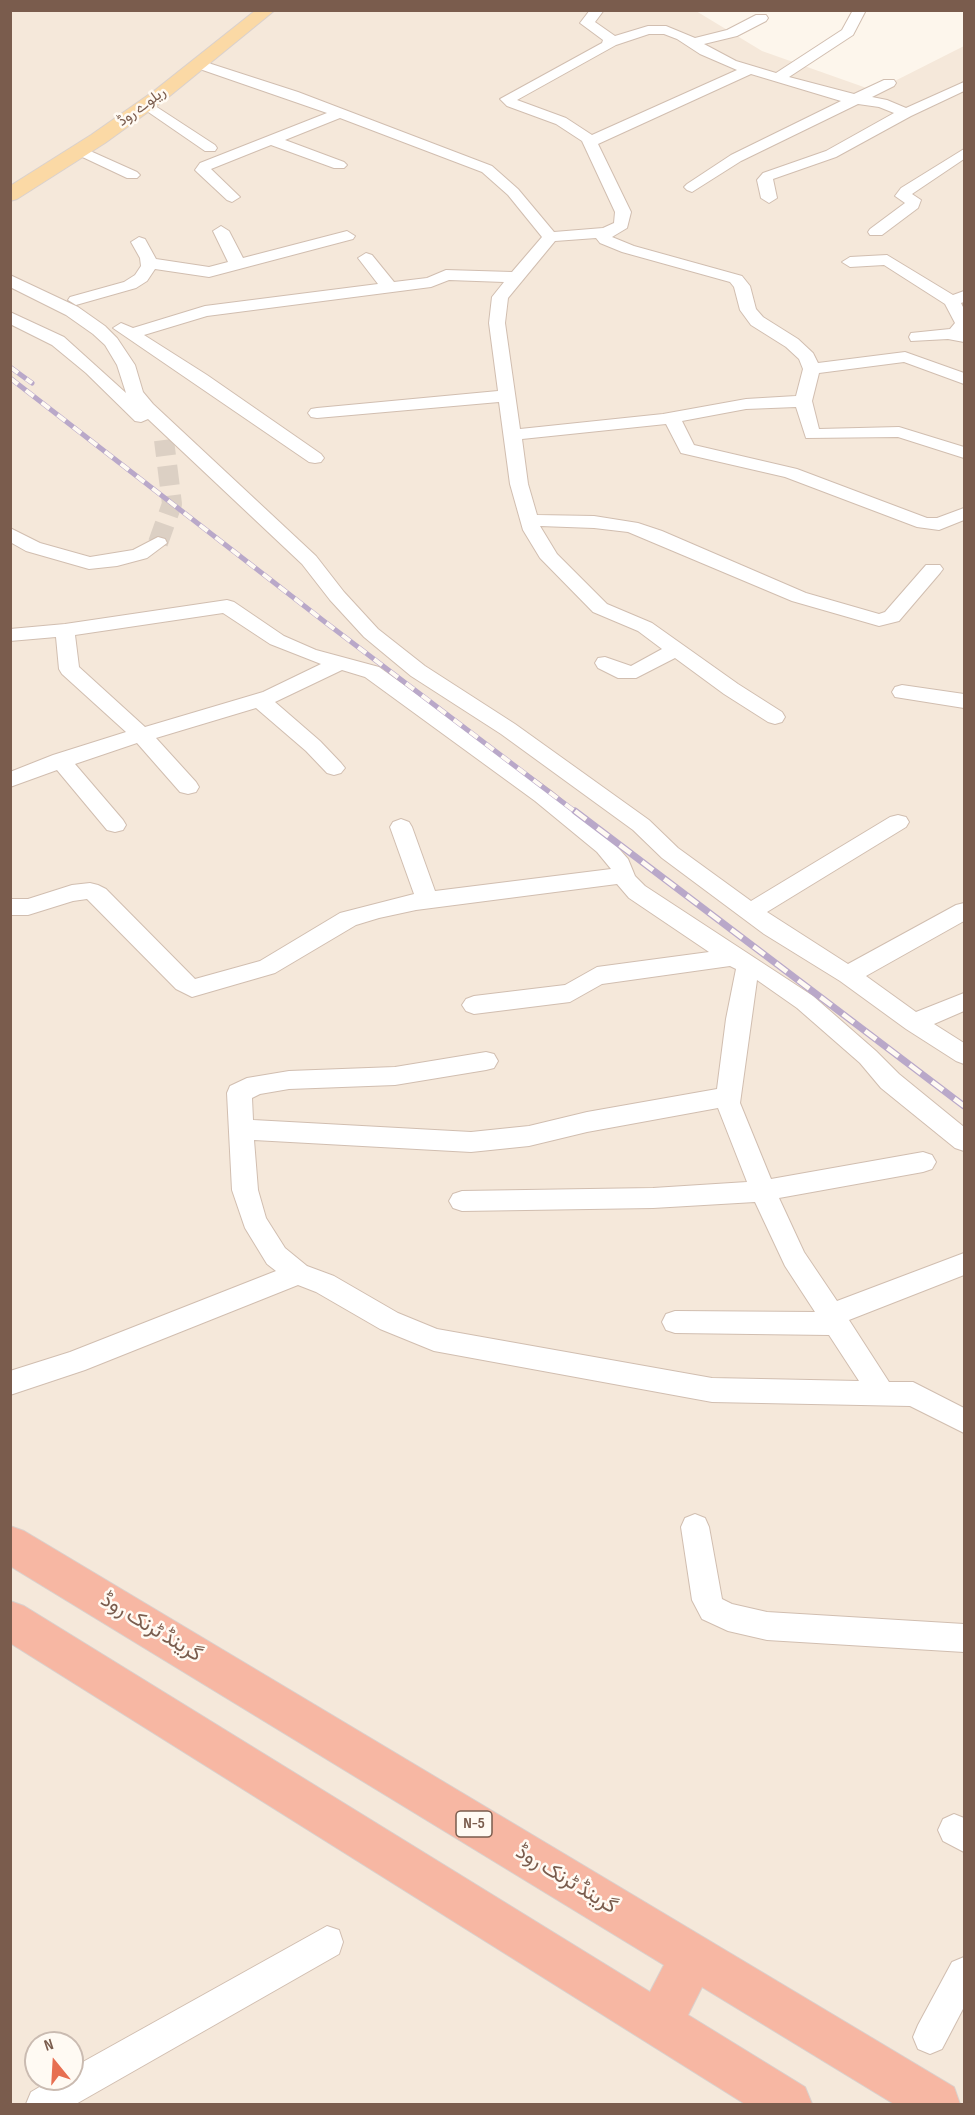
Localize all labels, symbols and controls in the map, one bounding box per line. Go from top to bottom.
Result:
street label: ریلوے روڈ [114,83,170,131]
street label: گرینڈ ٹرنک روڈ [96,1588,206,1668]
road number: N-5 [456,1811,492,1837]
street label: گرینڈ ٹرنک روڈ [511,1840,621,1920]
north arrow [24,2031,84,2091]
text: N [42,2035,56,2056]

